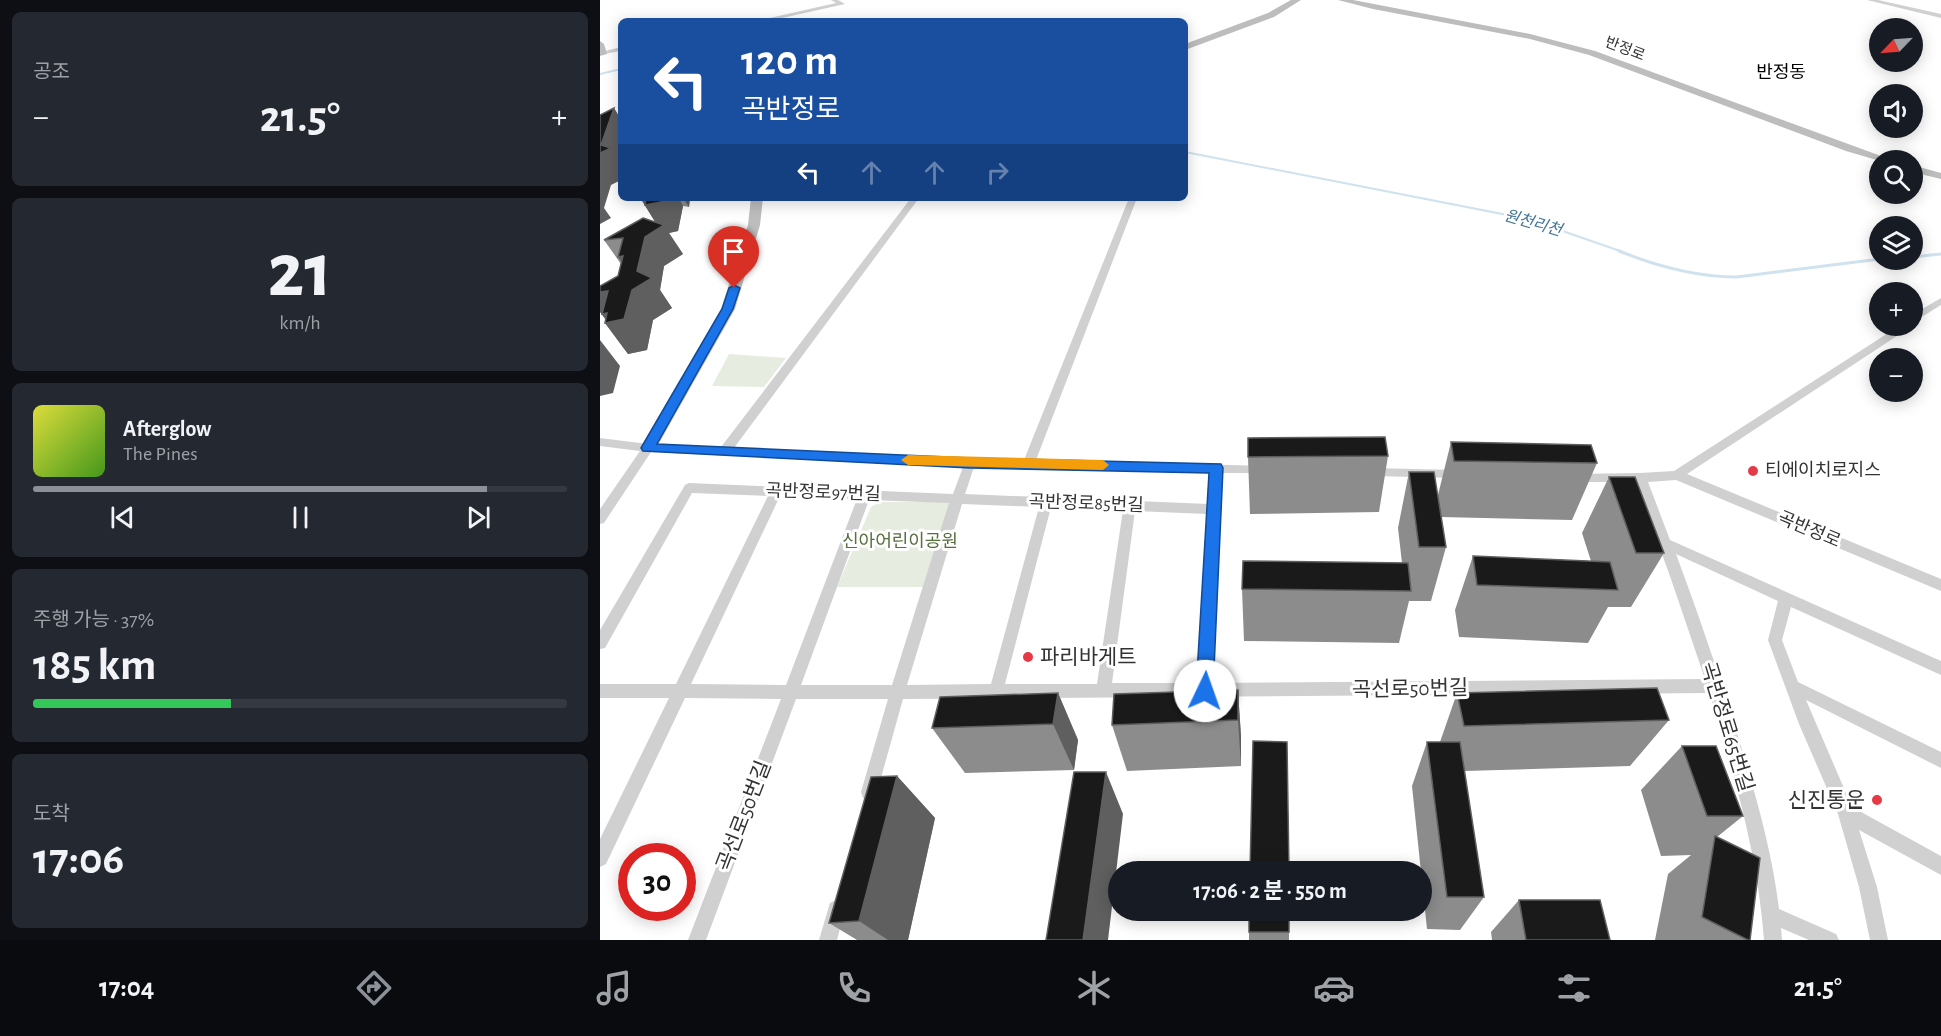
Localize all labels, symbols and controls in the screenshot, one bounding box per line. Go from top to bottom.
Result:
north arrow [1869,18,1923,72]
map controls [1869,18,1923,402]
street label: 반정로 [1603,34,1647,63]
text: 120 m [741,40,838,82]
icon: left [642,42,720,120]
text: 공조 [33,62,70,82]
district label: 반정동 [1756,62,1806,82]
button: sound [1869,84,1923,138]
text: 21.5° [260,95,340,140]
text: 곡반정로 [741,96,840,123]
text: − [33,101,49,134]
text: + [551,101,567,134]
button: search [1869,150,1923,204]
icon: left [792,156,825,189]
icon: ahead [855,156,888,189]
icon: ahead [918,156,951,189]
icon: right [981,156,1014,189]
water label: 원천리천 [1502,206,1566,239]
button: layers [1869,216,1923,270]
pin [708,226,759,288]
text: 21 [268,233,332,311]
icon: arrive [717,235,750,268]
button: + [1869,282,1923,336]
text: km/h [279,313,321,333]
button: − [1869,348,1923,402]
text: Afterglow [123,418,211,440]
text: The Pines [123,444,198,464]
place label: 티에이치로지스 [1765,460,1881,480]
marker: 티에이치로지스 [1746,464,1760,478]
street label: 곡반정로97번길 [765,480,881,504]
street label: 곡반정로85번길 [1028,491,1144,515]
icon: previous [106,501,139,534]
icon: pause [284,501,317,534]
icon: next [462,501,495,534]
street label: 곡반정로 [1775,507,1844,551]
park label: 신아어린이공원 [842,531,958,551]
text: 주행 가능 · 37% [33,610,154,630]
text: 185 km [33,643,156,688]
place label: 파리바게트 [1040,646,1137,668]
marker: 파리바게트 [1021,650,1035,664]
position arrow [1173,659,1237,723]
street label: 곡반정로65번길 [1697,659,1758,794]
street label: 곡선로50번길 [1352,676,1468,701]
street label: 곡선로50번길 [712,758,775,874]
place label: 신진통운 [1788,789,1865,811]
marker: 신진통운 [1870,793,1884,807]
text: 도착 [33,804,70,824]
text: 17:06 [33,837,124,882]
speed limit sign: 30 [618,843,696,921]
text: 17:06 · 2 분 · 550 m [1193,880,1347,902]
icon: directions [353,967,395,1009]
icon: music [593,967,635,1009]
icon: phone [833,967,875,1009]
icon: climate [1073,967,1115,1009]
icon: car [1313,967,1355,1009]
icon: filters [1553,967,1595,1009]
text: 17:04 [99,974,154,1001]
text: 21.5° [1794,974,1842,1001]

